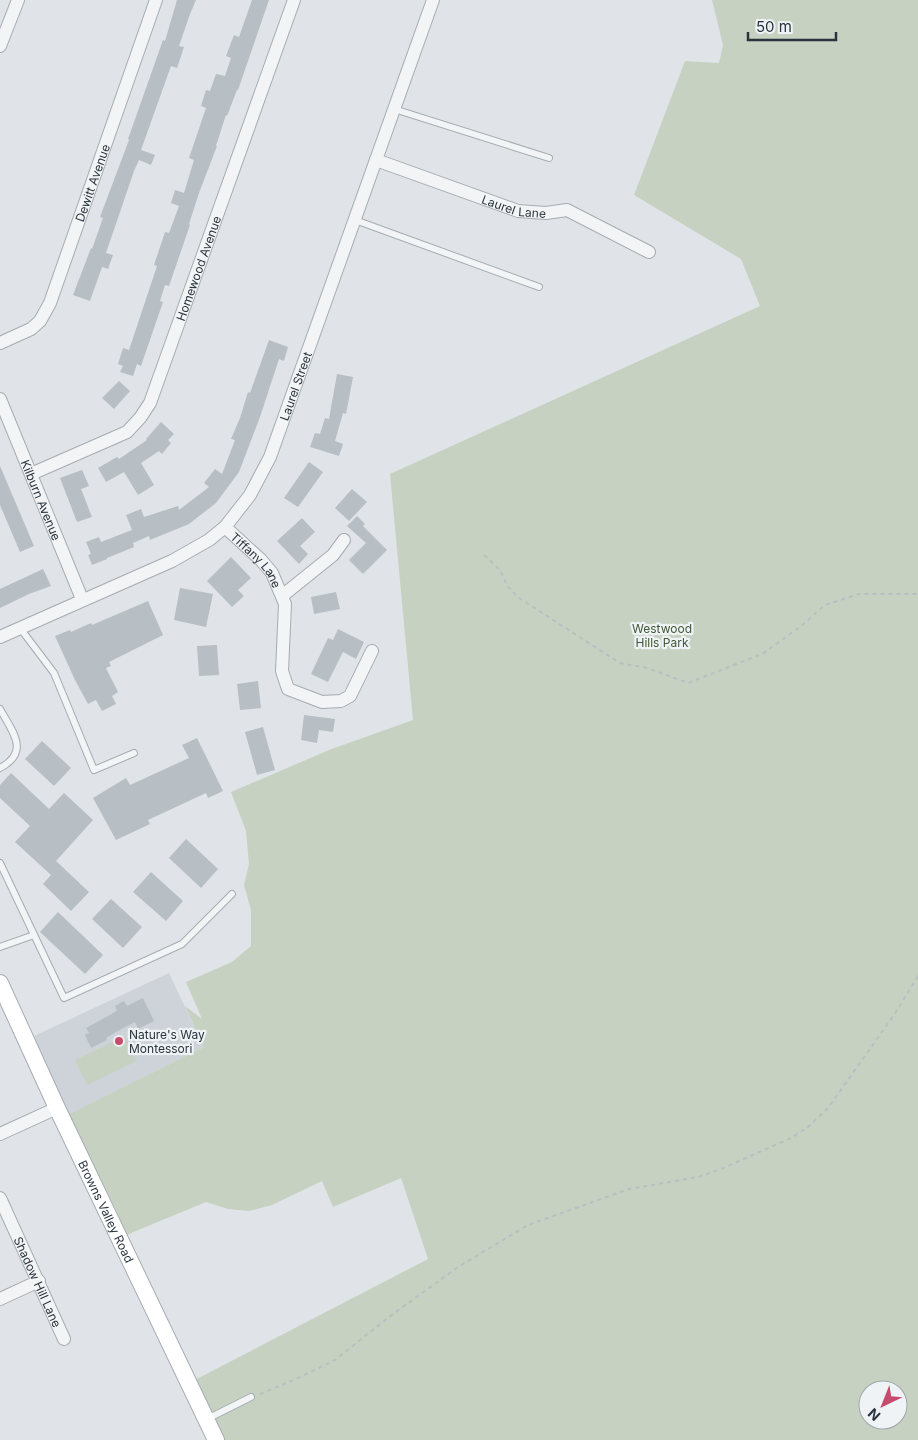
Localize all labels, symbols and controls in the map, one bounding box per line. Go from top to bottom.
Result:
scale bar [748,10,836,42]
text: 50 m [756,17,792,36]
street label: Dewitt Avenue [72,142,113,224]
street label: Laurel Lane [480,191,547,220]
street label: Homewood Avenue [173,214,224,323]
street label: Laurel Street [276,350,314,423]
street label: Kilburn Avenue [18,457,65,542]
street label: Tiffany Lane [228,529,285,590]
park label: Westwood Hills Park [632,621,692,650]
place label: Nature's Way Montessori [129,1027,205,1056]
marker: Nature's Way Montessori [113,1035,125,1047]
street label: Browns Valley Road [76,1158,137,1265]
street label: Shadow Hill Lane [11,1234,65,1329]
north arrow [858,1380,908,1430]
text: N [864,1405,883,1425]

